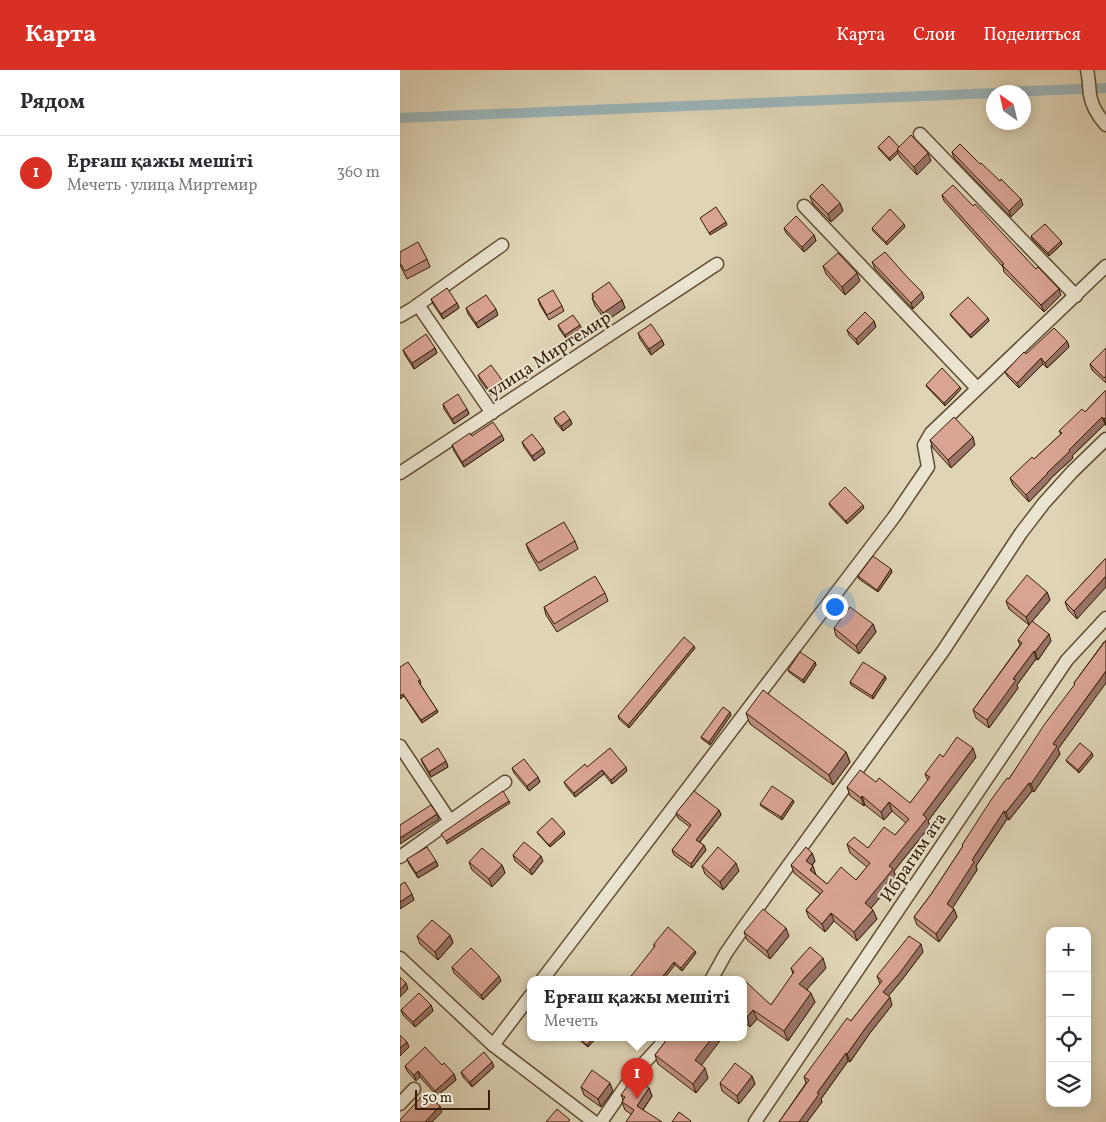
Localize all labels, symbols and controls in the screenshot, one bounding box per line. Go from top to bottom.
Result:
text: Карта [25,18,96,52]
text: Карта [837,23,885,48]
text: Слои [913,23,955,48]
text: Поделиться [983,23,1081,48]
north arrow [986,85,1031,130]
text: Рядом [20,88,85,117]
text: Ерғаш қажы мешіті [67,149,253,175]
text: 1 [33,162,39,184]
text: 360 m [337,162,380,184]
text: Мечеть · улица Миртемир [67,175,257,197]
street label: улица Миртемир [483,306,617,405]
your location [822,594,848,620]
street label: Ибрагим ата [875,808,953,908]
map controls [1046,927,1091,1107]
button: + [1046,927,1091,972]
button: − [1046,972,1091,1017]
popup [527,976,747,1041]
text: Ерғаш қажы мешіті [544,985,730,1011]
text: Мечеть [544,1011,598,1033]
button: locate [1046,1017,1091,1062]
pin: 1 [621,1058,653,1099]
button: layers [1046,1062,1091,1107]
scale bar [415,1087,490,1110]
text: 50 m [422,1089,452,1108]

